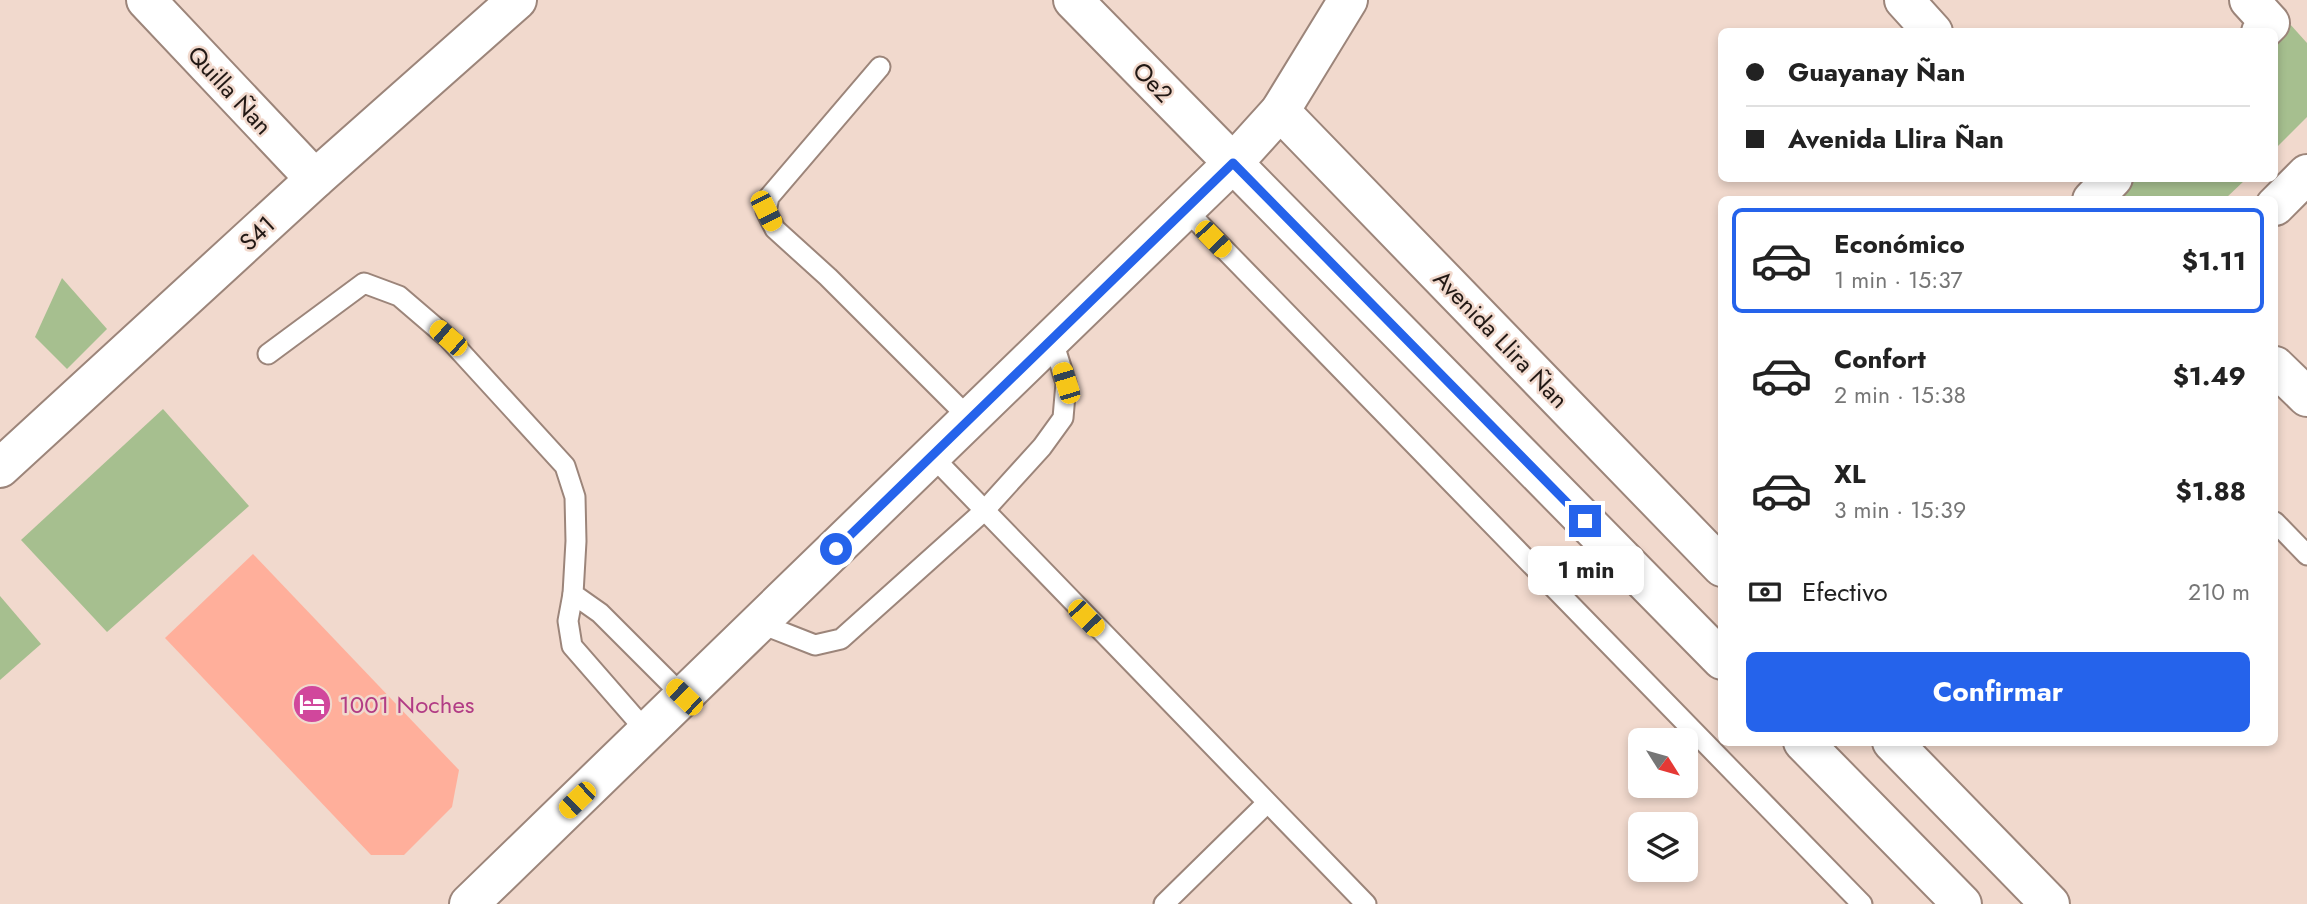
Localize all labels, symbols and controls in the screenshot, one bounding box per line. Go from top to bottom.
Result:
street label: Quilla Ñan [180,38,280,142]
text: Guayanay Ñan [1788,53,1965,91]
street label: Oe2 [1125,54,1181,110]
text: Avenida Llira Ñan [1788,120,2004,158]
car [748,188,785,234]
street label: S41 [231,207,283,259]
car [1191,217,1236,261]
text: Económico [1834,225,1965,263]
icon: car [1750,229,1813,292]
text: $1.11 [2182,242,2246,280]
street label: Avenida Llira Ñan [1426,262,1576,416]
text: 1 min · 15:37 [1834,263,1962,297]
car [426,316,471,360]
text: Confort [1834,340,1926,378]
icon: car [1750,344,1813,407]
text: $1.49 [2173,357,2246,395]
car [1050,360,1083,406]
text: 2 min · 15:38 [1834,378,1966,412]
text: XL [1834,455,1866,493]
icon: car [1750,459,1813,522]
text: $1.88 [2176,472,2246,510]
text: 3 min · 15:39 [1834,493,1966,527]
route end [1569,505,1601,537]
route start [820,533,852,565]
callout: 1 min [1527,546,1643,594]
text: 1 min [1557,553,1615,587]
icon: cash [1746,573,1784,611]
text: Efectivo [1802,573,1888,611]
text: 210 m [2188,575,2250,609]
car [1064,596,1109,640]
button: Confirmar [1746,652,2250,732]
car [662,675,707,719]
hotel icon: 1001 Noches [291,683,333,725]
place label: 1001 Noches [339,687,474,722]
north arrow [1628,728,1698,798]
map controls [1628,728,1698,882]
car [555,778,600,822]
button: layers [1628,812,1698,882]

